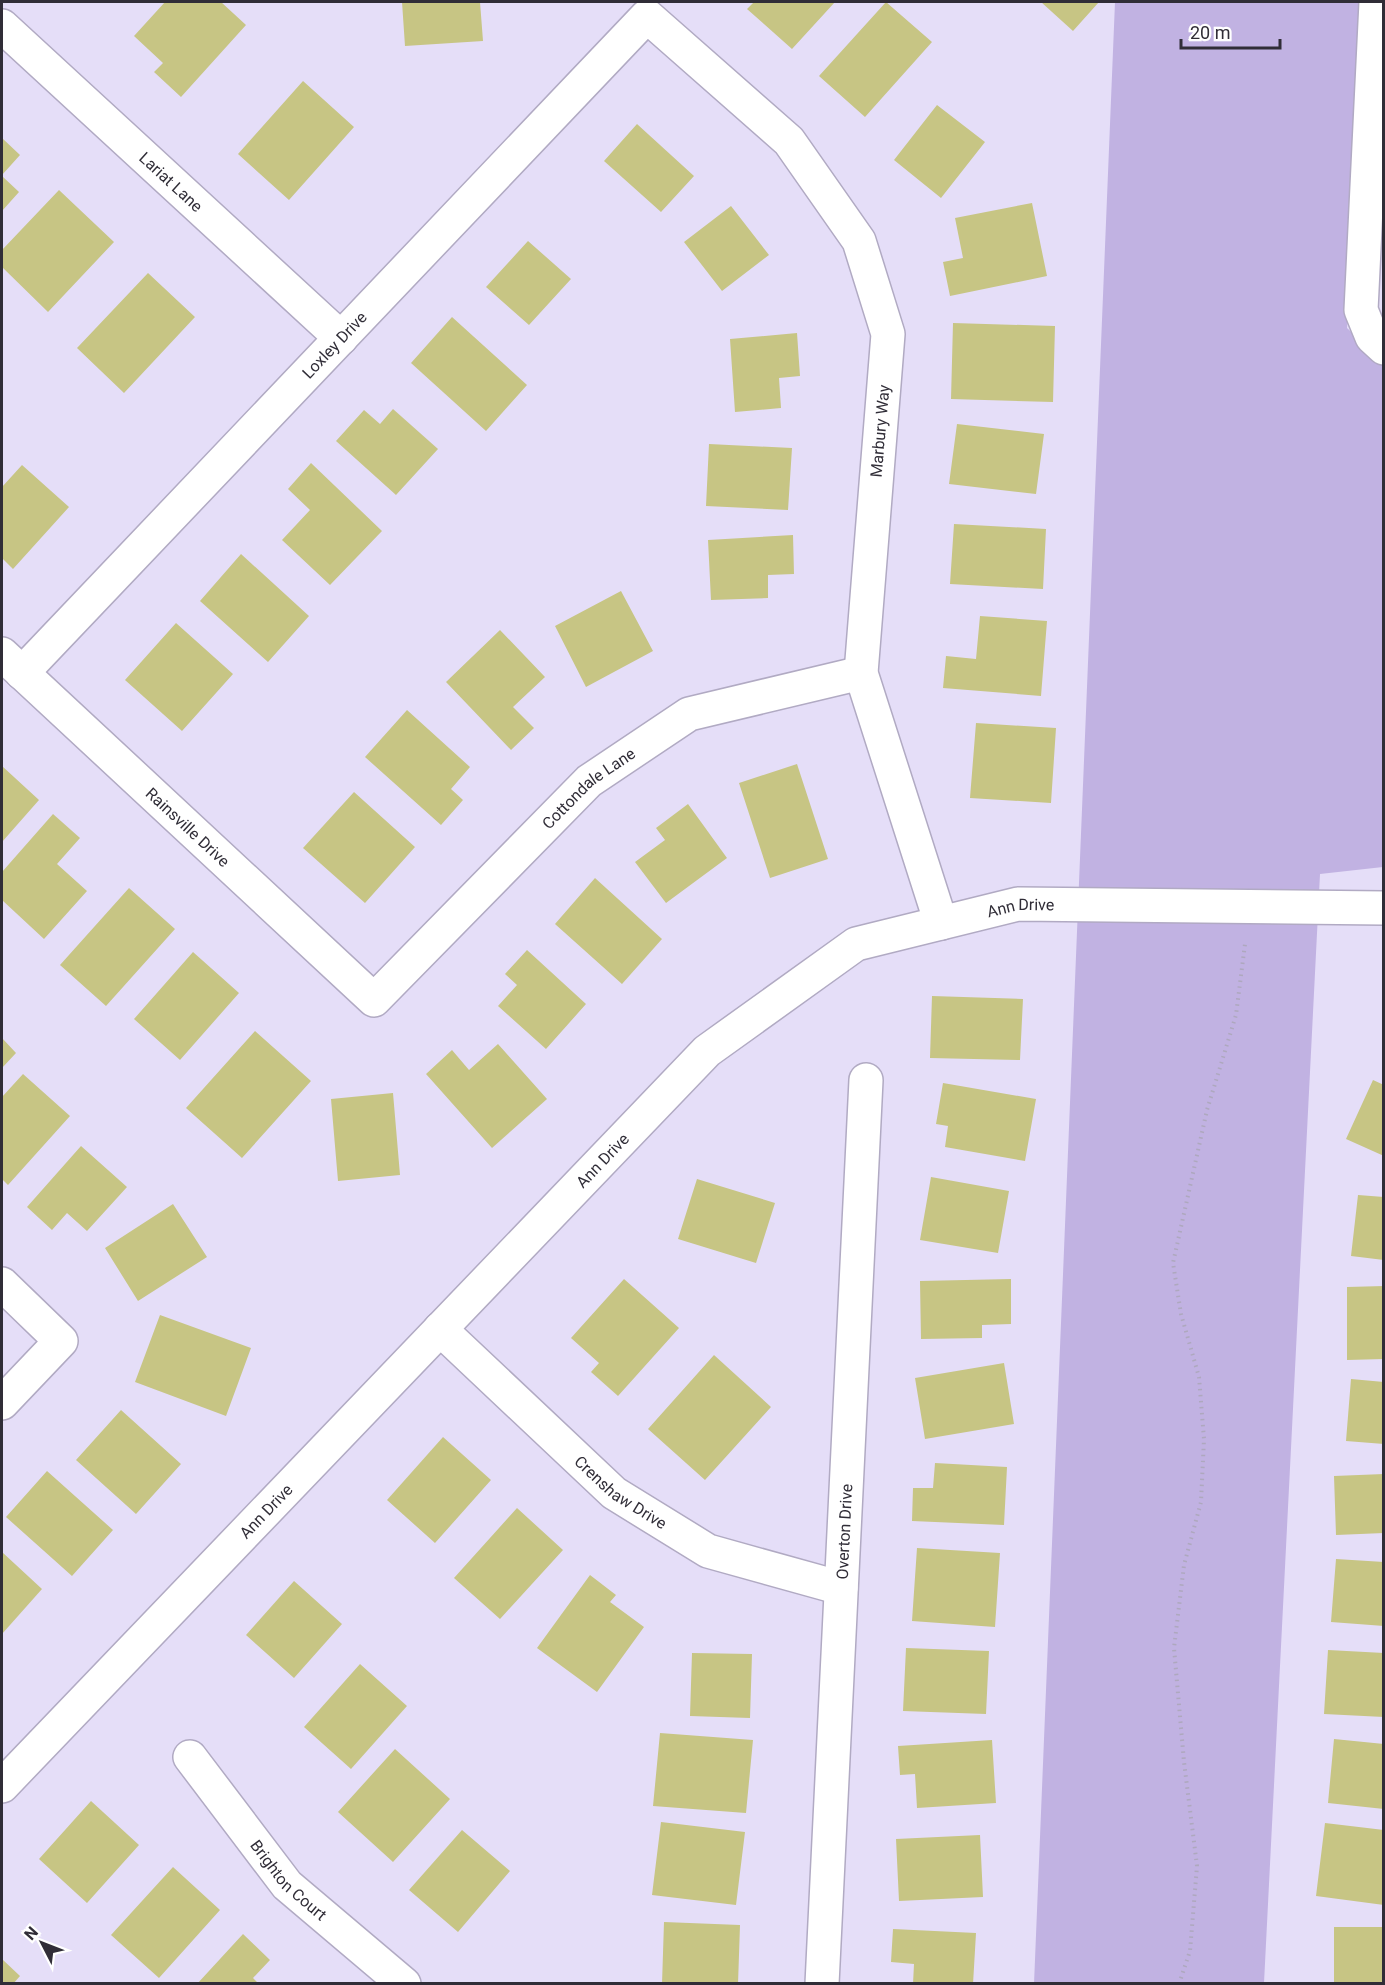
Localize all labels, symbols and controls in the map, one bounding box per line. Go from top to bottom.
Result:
scale bar [1181,12,1280,50]
text: 20 m [1190,22,1230,43]
street label: Lariat Lane [136,148,207,216]
street label: Loxley Drive [298,307,371,382]
street label: Marbury Way [866,383,894,478]
street label: Cottondale Lane [538,743,639,833]
street label: Rainsville Drive [142,783,234,871]
street label: Ann Drive [985,895,1054,921]
street label: Ann Drive [572,1129,633,1191]
street label: Crenshaw Drive [571,1451,670,1533]
street label: Ann Drive [235,1480,296,1542]
street label: Overton Drive [832,1483,856,1580]
street label: Brighton Court [247,1836,331,1924]
north arrow [12,1913,72,1973]
text: N [20,1923,42,1944]

